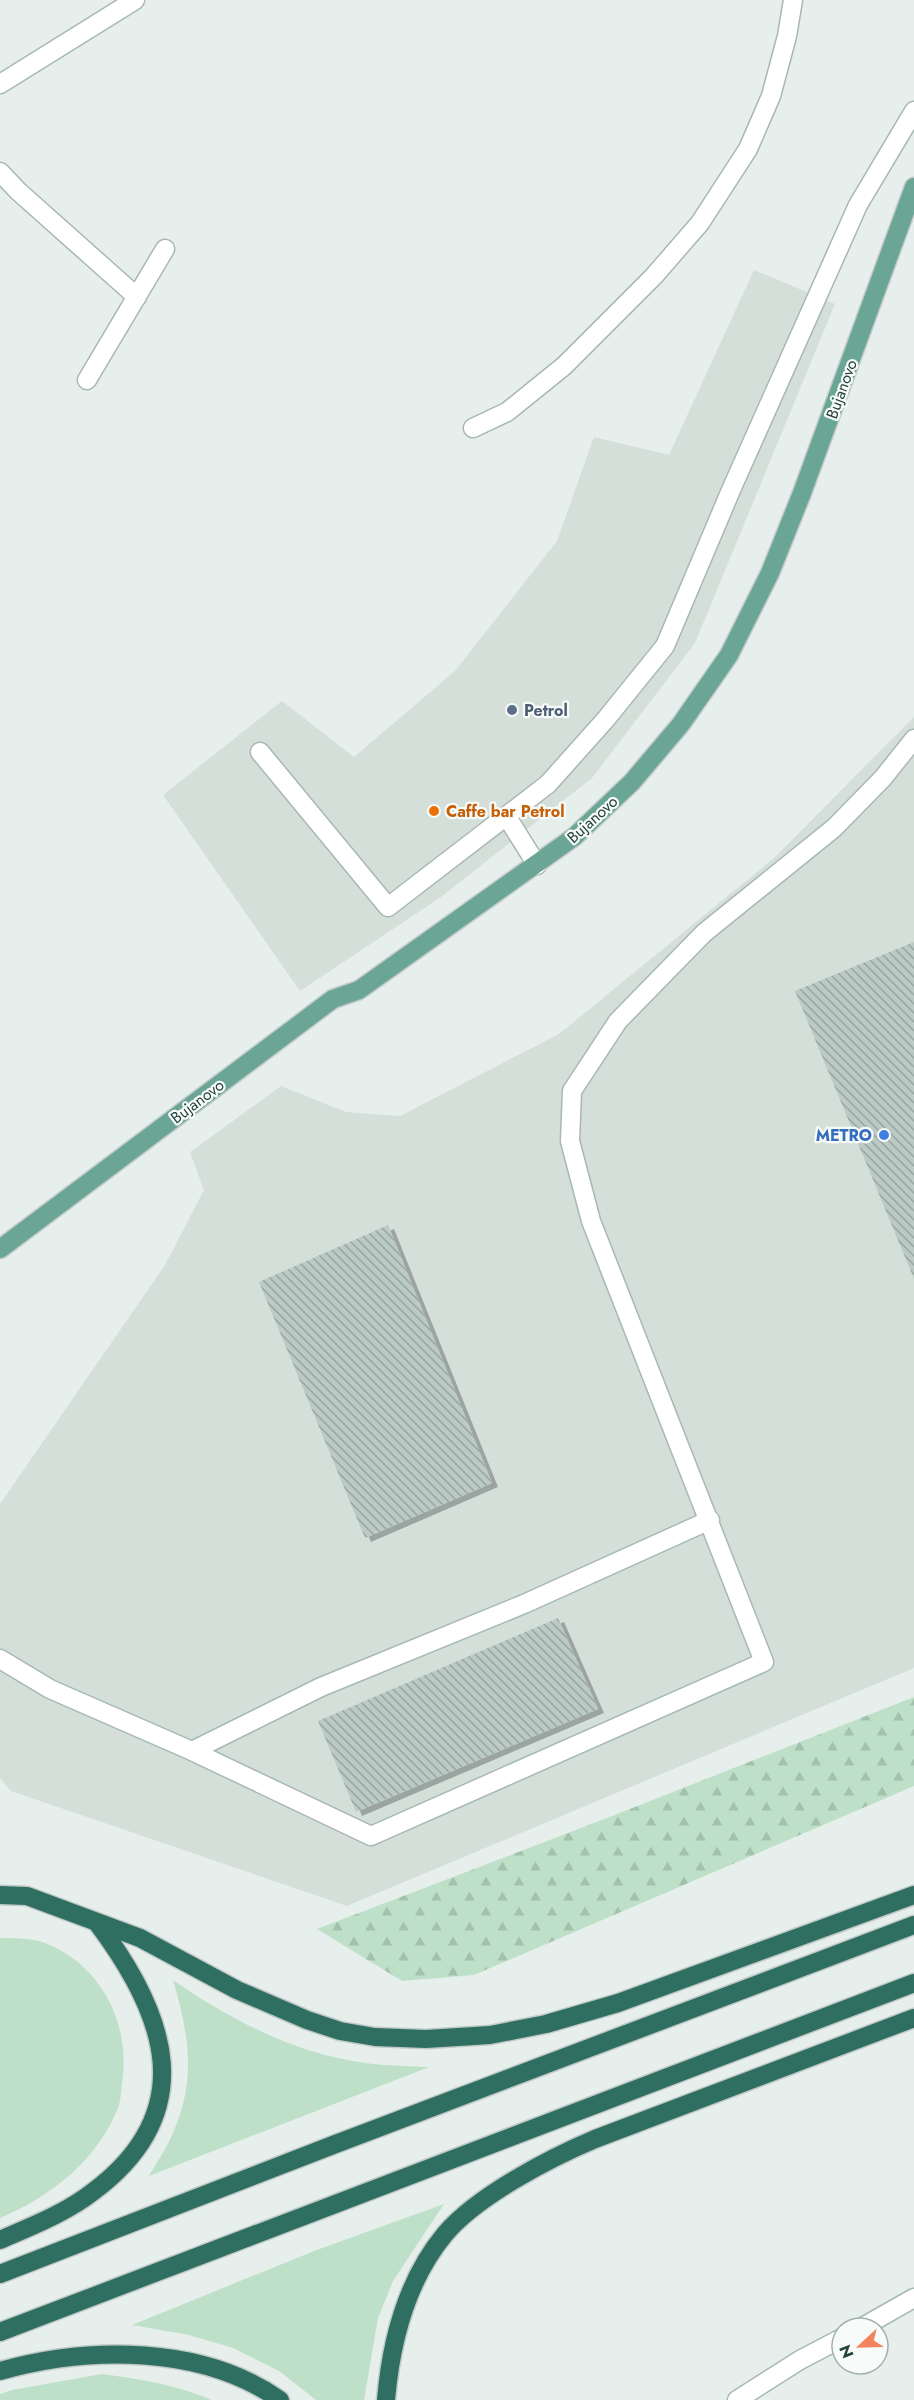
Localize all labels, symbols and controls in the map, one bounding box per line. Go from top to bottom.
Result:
street label: Bujanovo [820,356,863,422]
place label: Petrol [524,699,568,722]
marker: Petrol [505,703,519,717]
street label: Bujanovo [562,790,623,848]
place label: Caffe bar Petrol [446,800,565,823]
marker: Caffe bar Petrol [427,804,441,818]
street label: Bujanovo [166,1074,229,1129]
place label: METRO [816,1124,872,1147]
marker: METRO [877,1128,891,1142]
north arrow [830,2316,890,2376]
text: N [834,2341,860,2362]

